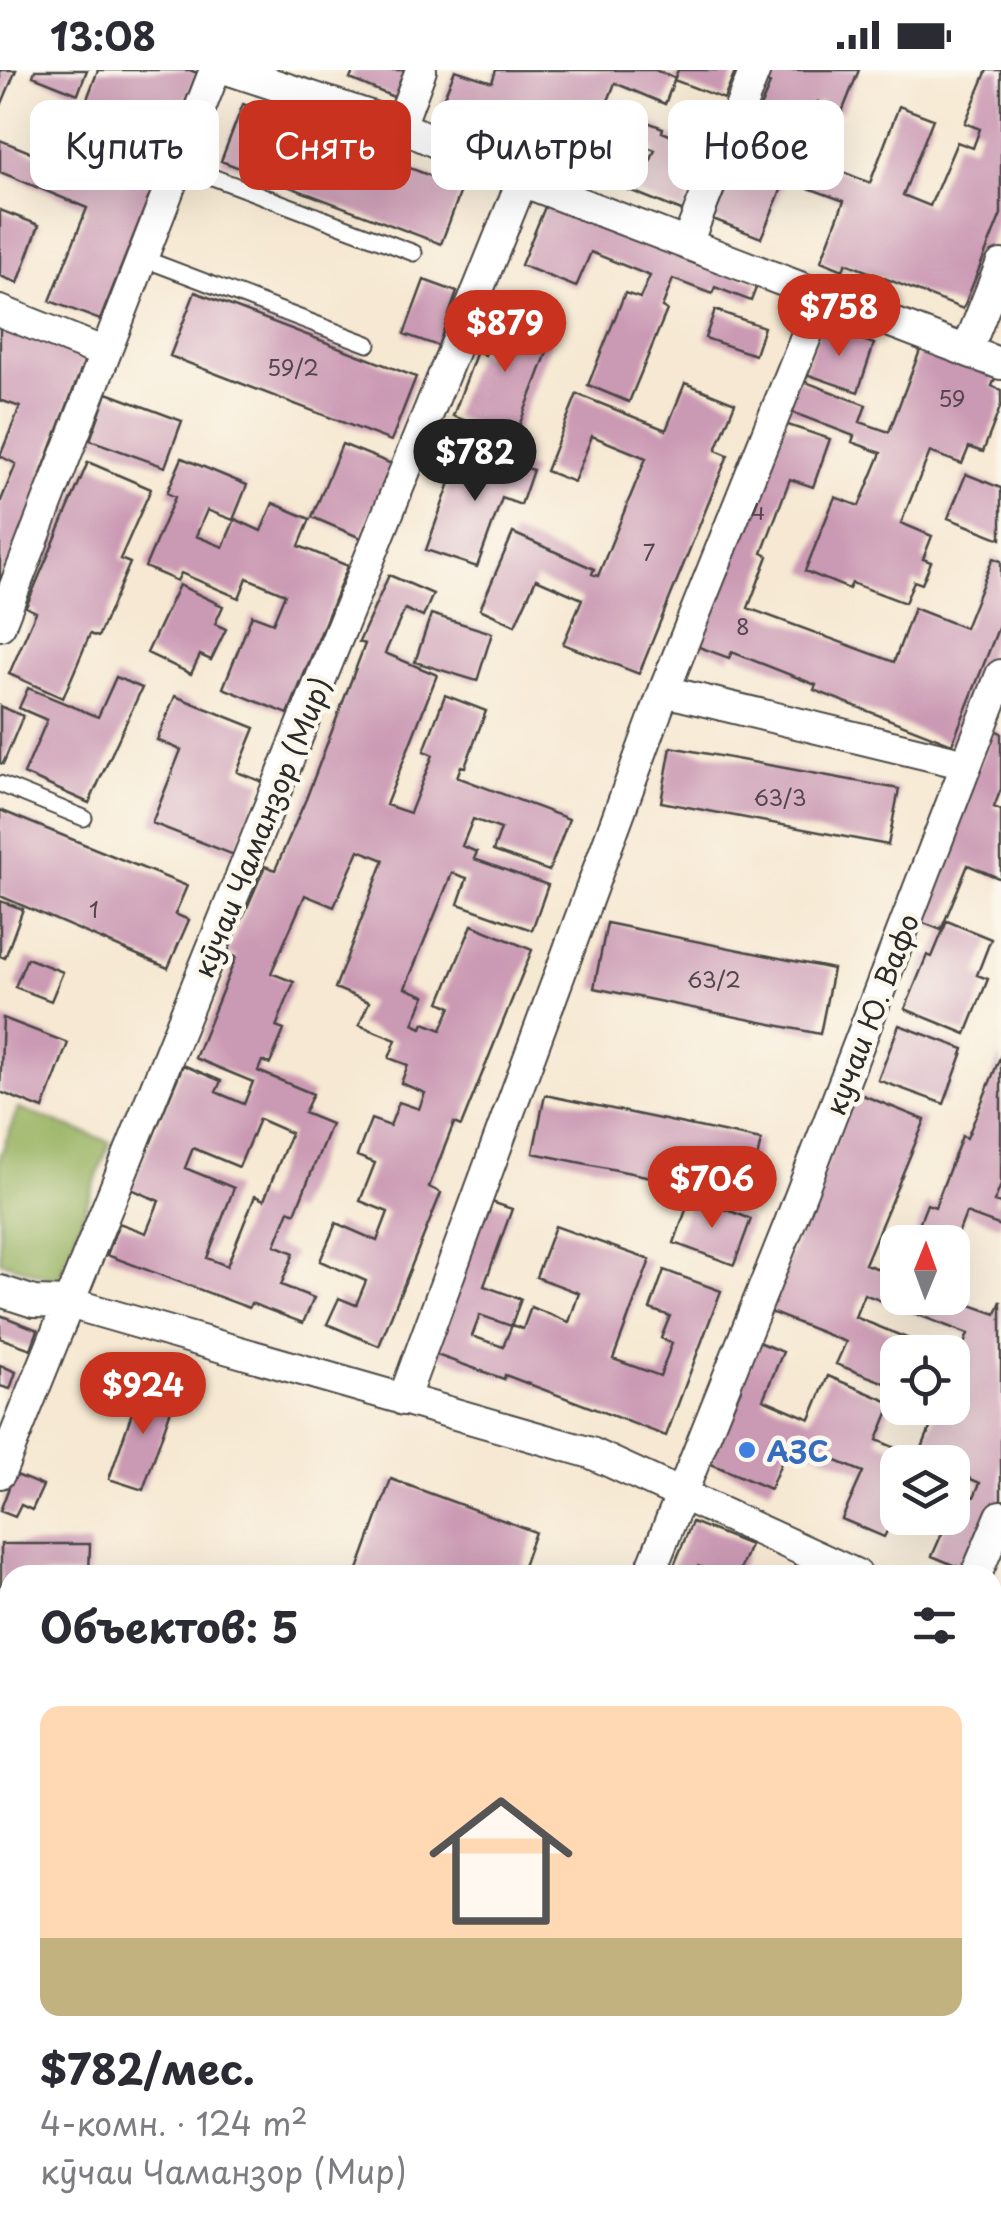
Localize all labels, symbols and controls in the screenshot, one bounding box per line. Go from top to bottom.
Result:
text: 13:08 [50,7,156,64]
chip: Купить [30,100,219,190]
chip: Снять [239,100,411,190]
chip: Фильтры [431,100,648,190]
chip: Новое [668,100,844,190]
pin: $758 [780,274,898,359]
text: $758 [800,282,878,330]
pin: $879 [446,290,564,375]
text: $879 [466,298,544,346]
house number: 59/2 [267,350,319,383]
house number: 59 [938,381,966,414]
pin: $782 [416,419,534,504]
text: $782 [435,427,515,475]
house number: 4 [751,494,765,527]
house number: 7 [643,535,655,568]
house number: 8 [736,609,750,642]
street label: кӯчаи Чаманзор (Мир) [181,670,341,984]
house number: 63/3 [753,780,807,813]
house number: 1 [89,892,99,925]
street label: кучаи Ю. Вафо [813,907,929,1121]
house number: 63/2 [687,962,741,995]
pin: $706 [653,1146,771,1231]
text: $706 [670,1154,754,1202]
north arrow [880,1225,970,1315]
map controls [880,1225,970,1535]
button: locate [880,1335,970,1425]
pin: $924 [84,1352,202,1437]
text: $924 [102,1360,184,1408]
place label: АЗС [767,1429,828,1472]
marker: АЗС [736,1439,758,1461]
button: layers [880,1445,970,1535]
text: Объектов: 5 [40,1594,299,1657]
icon: filters [907,1598,962,1653]
icon: home [411,1771,591,1951]
text: $782/мес. [40,2036,255,2099]
text: 4-комн. · 124 m² [40,2099,308,2147]
text: кӯчаи Чаманзор (Мир) [40,2147,407,2195]

